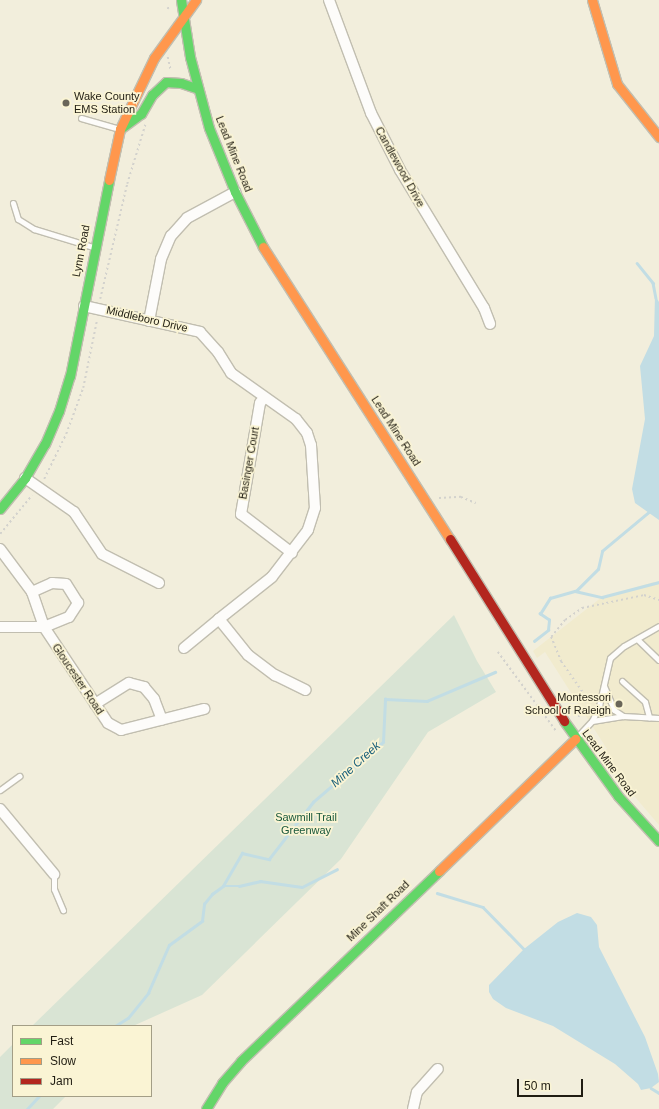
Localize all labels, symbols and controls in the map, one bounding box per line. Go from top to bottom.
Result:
place label: Wake County EMS Station [74,90,140,116]
marker: Wake County EMS Station [61,98,71,108]
street label: Lead Mine Road [213,114,255,194]
street label: Candlewood Drive [372,124,428,210]
street label: Lynn Road [69,224,93,278]
street label: Middleboro Drive [105,303,189,335]
street label: Lead Mine Road [368,394,424,468]
street label: Basinger Court [236,426,262,500]
street label: Gloucester Road [49,641,107,717]
place label: Montessori School of Raleigh [525,691,611,717]
marker: Montessori School of Raleigh [614,699,624,709]
street label: Lead Mine Road [579,727,639,799]
water label: Mine Creek [328,739,384,791]
park label: Sawmill Trail Greenway [275,811,337,837]
street label: Mine Shaft Road [344,878,412,944]
legend [12,1025,152,1097]
text: Fast [50,1034,73,1048]
text: Slow [50,1054,76,1068]
scale bar [519,1071,585,1097]
text: Jam [50,1074,73,1088]
text: 50 m [524,1079,551,1093]

